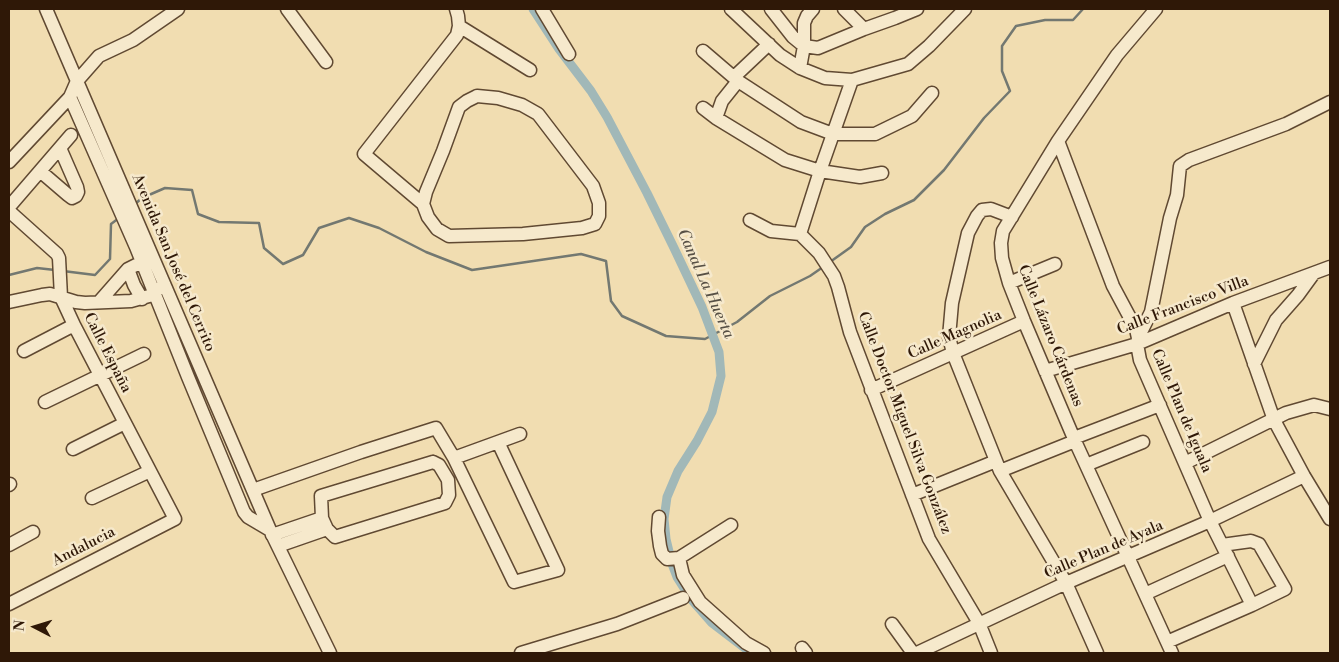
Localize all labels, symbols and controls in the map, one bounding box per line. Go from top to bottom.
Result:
street label: Avenida San José del Cerrito [127,171,219,355]
water label: Canal La Huerta [672,226,738,342]
street label: Calle Lázaro Cárdenas [1013,263,1087,409]
street label: Calle Francisco Villa [1115,273,1251,339]
street label: Calle Magnolia [905,306,1005,364]
street label: Calle Doctor Miguel Silva González [853,309,955,537]
street label: Calle España [79,310,135,396]
street label: Calle Plan de Iguala [1147,346,1215,476]
street label: Calle Plan de Ayala [1042,517,1166,583]
street label: Andalucia [49,523,119,571]
north arrow [10,602,60,652]
text: N [11,619,30,632]

